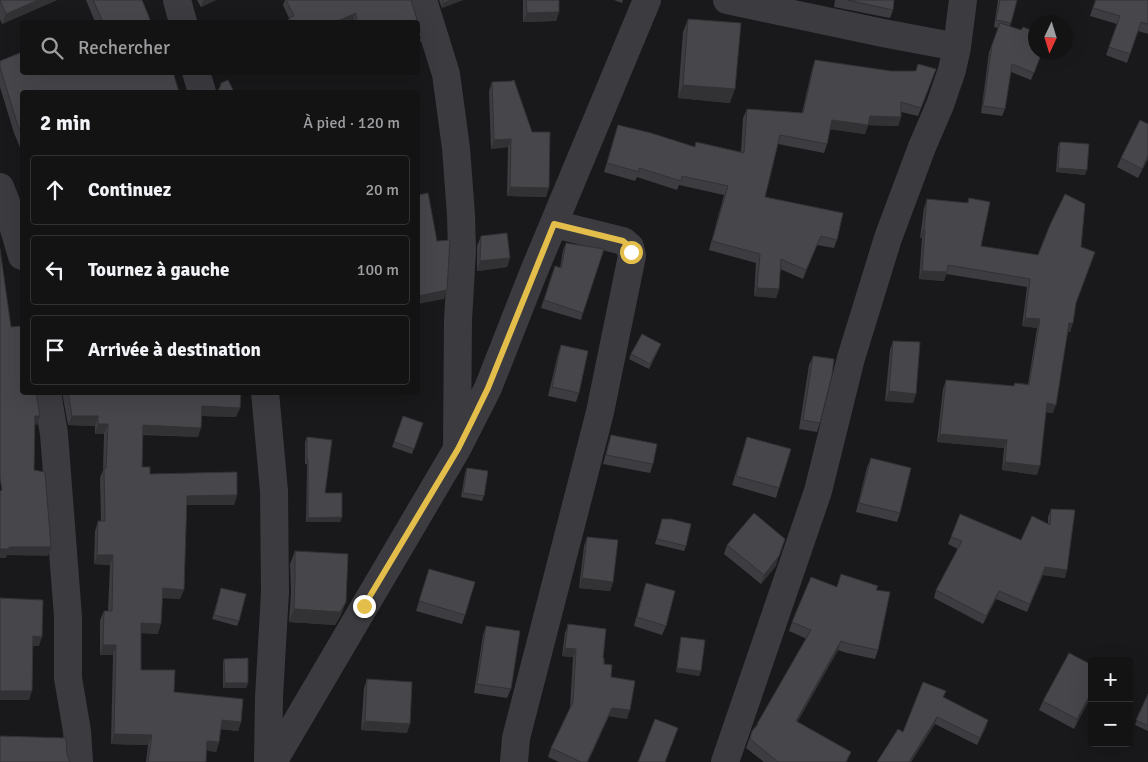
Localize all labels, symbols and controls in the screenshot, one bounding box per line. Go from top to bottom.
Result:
north arrow [1028,15,1073,60]
search box [20,20,420,75]
icon: search [38,34,66,62]
text: Rechercher [78,36,170,60]
text: 2 min [40,110,91,136]
text: À pied · 120 m [303,113,400,133]
icon: ahead [41,176,69,204]
text: Continuez [88,178,171,202]
text: 20 m [365,180,399,200]
route start [620,241,643,264]
icon: left [41,256,69,284]
text: Tournez à gauche [88,258,229,282]
text: 100 m [357,260,399,280]
icon: arrive [41,336,69,364]
text: Arrivée à destination [88,338,261,362]
route end [353,595,376,618]
map controls [1088,657,1133,747]
button: + [1088,657,1133,702]
button: − [1088,702,1133,747]

